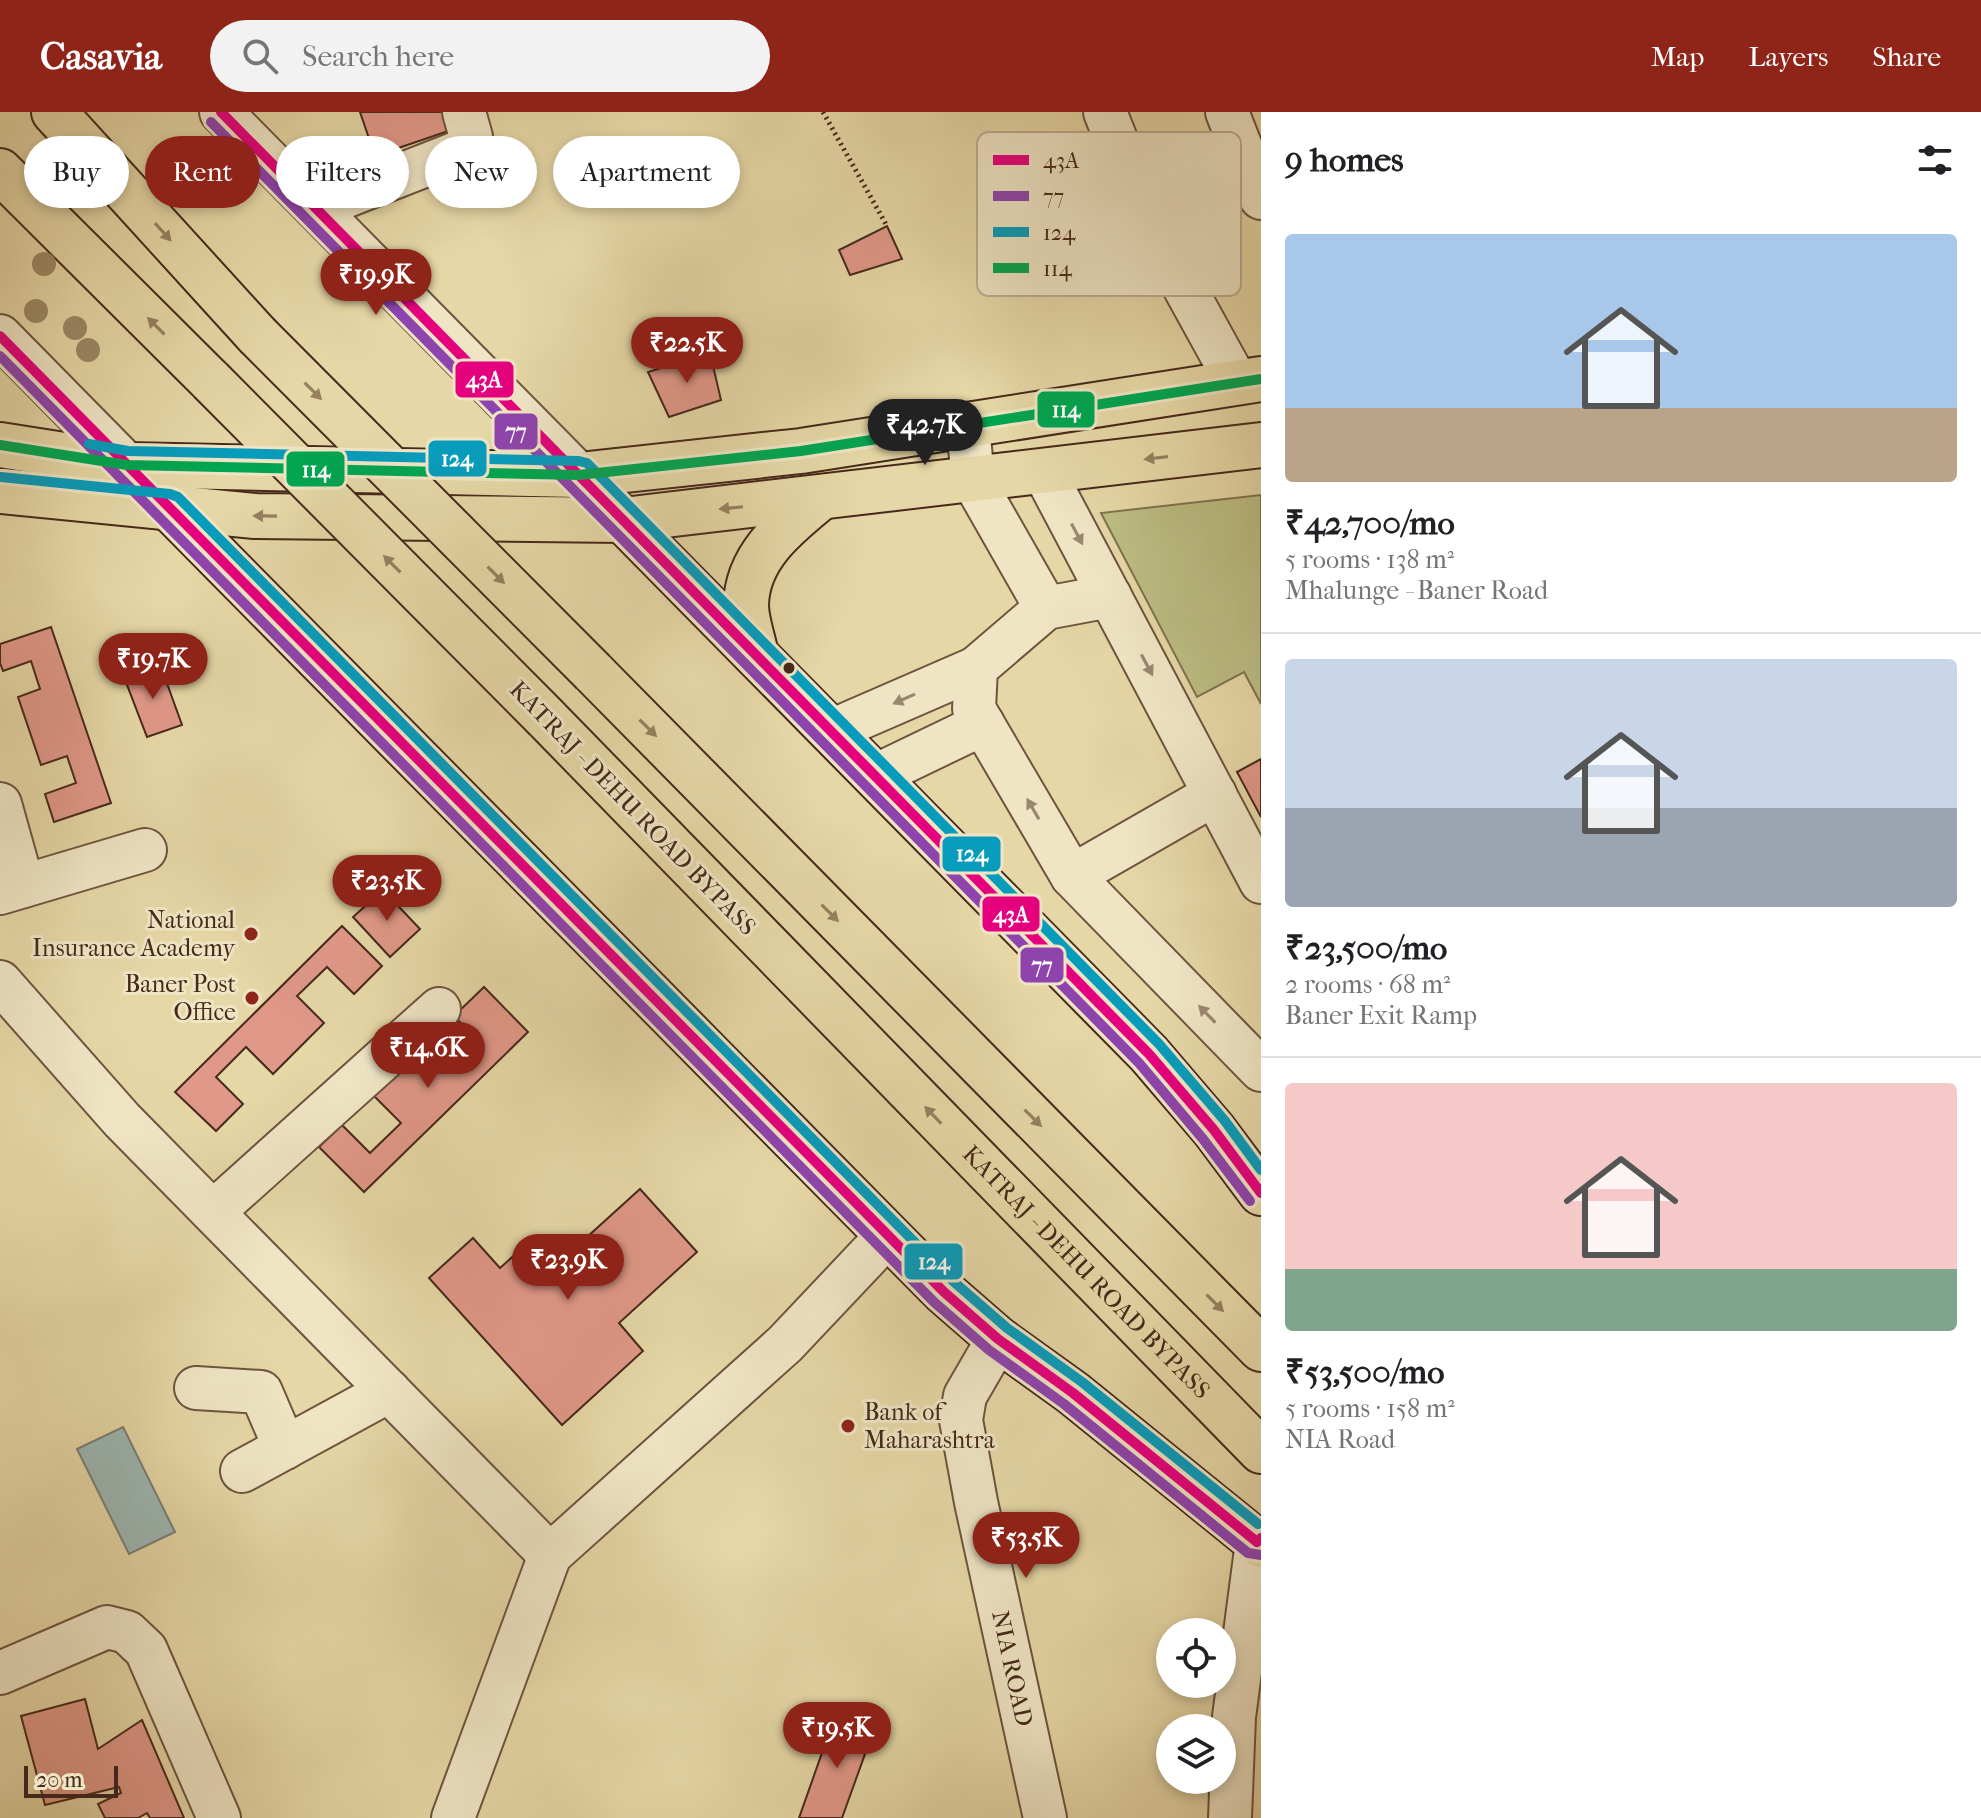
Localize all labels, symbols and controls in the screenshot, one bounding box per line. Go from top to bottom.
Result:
search box [210,20,770,92]
text: Casavia [40,34,162,79]
icon: search [238,34,282,78]
text: Search here [302,39,454,74]
text: Map [1651,40,1704,73]
text: Layers [1748,40,1828,73]
text: Share [1872,40,1941,73]
legend [977,132,1241,296]
chip: Buy [24,136,129,208]
chip: Rent [145,136,260,208]
chip: Filters [276,136,409,208]
chip: New [425,136,537,208]
chip: Apartment [553,136,740,208]
icon: filters [1913,138,1957,182]
text: 9 homes [1285,140,1404,180]
text: 43A [1043,148,1080,174]
text: 77 [1043,184,1064,210]
text: 124 [1043,220,1076,246]
one-way arrow [154,222,172,241]
pin: ₹19.9K [311,249,441,317]
text: 114 [1043,256,1073,282]
text: ₹19.9K [339,259,413,290]
icon: home [1549,286,1693,430]
one-way arrow [147,317,166,336]
pin: ₹22.5K [622,317,752,385]
text: ₹22.5K [649,327,725,358]
line badge: 43A [454,360,515,399]
text: 43A [465,367,503,393]
one-way arrow [303,381,321,400]
line badge: 114 [1036,390,1096,429]
text: 114 [1052,397,1081,423]
pin: ₹42.7K [860,399,990,467]
text: ₹42.7K [886,409,964,440]
line badge: 77 [493,412,539,451]
text: 77 [504,419,527,445]
line badge: 124 [427,439,488,478]
text: 124 [441,446,474,472]
line badge: 114 [285,450,346,488]
one-way arrow [1143,452,1168,465]
text: 114 [302,457,331,483]
one-way arrow [718,502,743,515]
text: ₹42,700/mo [1285,503,1455,543]
one-way arrow [252,509,277,522]
one-way arrow [1070,523,1083,546]
text: 5 rooms · 138 m² [1285,544,1454,575]
one-way arrow [383,555,402,574]
one-way arrow [486,565,505,584]
text: Mhalunge - Baner Road [1285,575,1548,606]
pin: ₹19.7K [88,633,218,701]
text: ₹19.7K [117,643,189,674]
one-way arrow [1140,654,1153,677]
unlabelled marker [781,660,797,676]
street label: KATRAJ - DEHU ROAD BYPASS [504,675,762,941]
one-way arrow [893,692,916,705]
icon: home [1549,711,1693,855]
one-way arrow [638,718,657,737]
one-way arrow [1026,798,1040,820]
line badge: 124 [941,835,1002,873]
text: 124 [956,841,989,867]
pin: ₹23.5K [322,855,452,923]
text: ₹23.5K [350,865,424,896]
line badge: 43A [981,895,1041,933]
text: 43A [992,902,1030,928]
one-way arrow [821,903,839,922]
place label: National Insurance Academy [32,906,236,962]
marker: National Insurance Academy [242,925,260,943]
text: ₹23,500/mo [1285,928,1447,968]
line badge: 77 [1019,946,1065,984]
text: 77 [1030,953,1053,979]
text: 2 rooms · 68 m² [1285,969,1450,1000]
place label: Baner Post Office [125,970,236,1026]
marker: Baner Post Office [243,989,261,1007]
text: Baner Exit Ramp [1285,1000,1477,1031]
one-way arrow [1198,1005,1216,1024]
pin: ₹14.6K [363,1022,493,1090]
text: ₹14.6K [389,1032,467,1063]
one-way arrow [924,1106,943,1125]
one-way arrow [1023,1108,1042,1127]
icon: home [1549,1135,1693,1279]
street label: KATRAJ - DEHU ROAD BYPASS [957,1140,1216,1404]
pin: ₹23.9K [503,1234,633,1302]
line badge: 124 [903,1242,964,1281]
text: ₹23.9K [530,1244,606,1275]
text: 124 [918,1249,951,1275]
one-way arrow [1206,1293,1224,1312]
text: ₹53,500/mo [1285,1352,1444,1392]
text: 5 rooms · 158 m² [1285,1393,1455,1424]
place label: Bank of Maharashtra [864,1398,996,1454]
marker: Bank of Maharashtra [839,1417,857,1435]
text: NIA Road [1285,1424,1395,1455]
pin: ₹53.5K [961,1512,1091,1580]
text: ₹53.5K [991,1522,1061,1553]
street label: NIA ROAD [986,1608,1039,1729]
map controls [1156,1618,1236,1794]
button: locate [1156,1618,1236,1698]
pin: ₹19.5K [772,1702,902,1770]
text: ₹19.5K [801,1712,873,1743]
button: layers [1156,1714,1236,1794]
scale bar [24,1762,118,1798]
text: 20 m [36,1767,82,1793]

